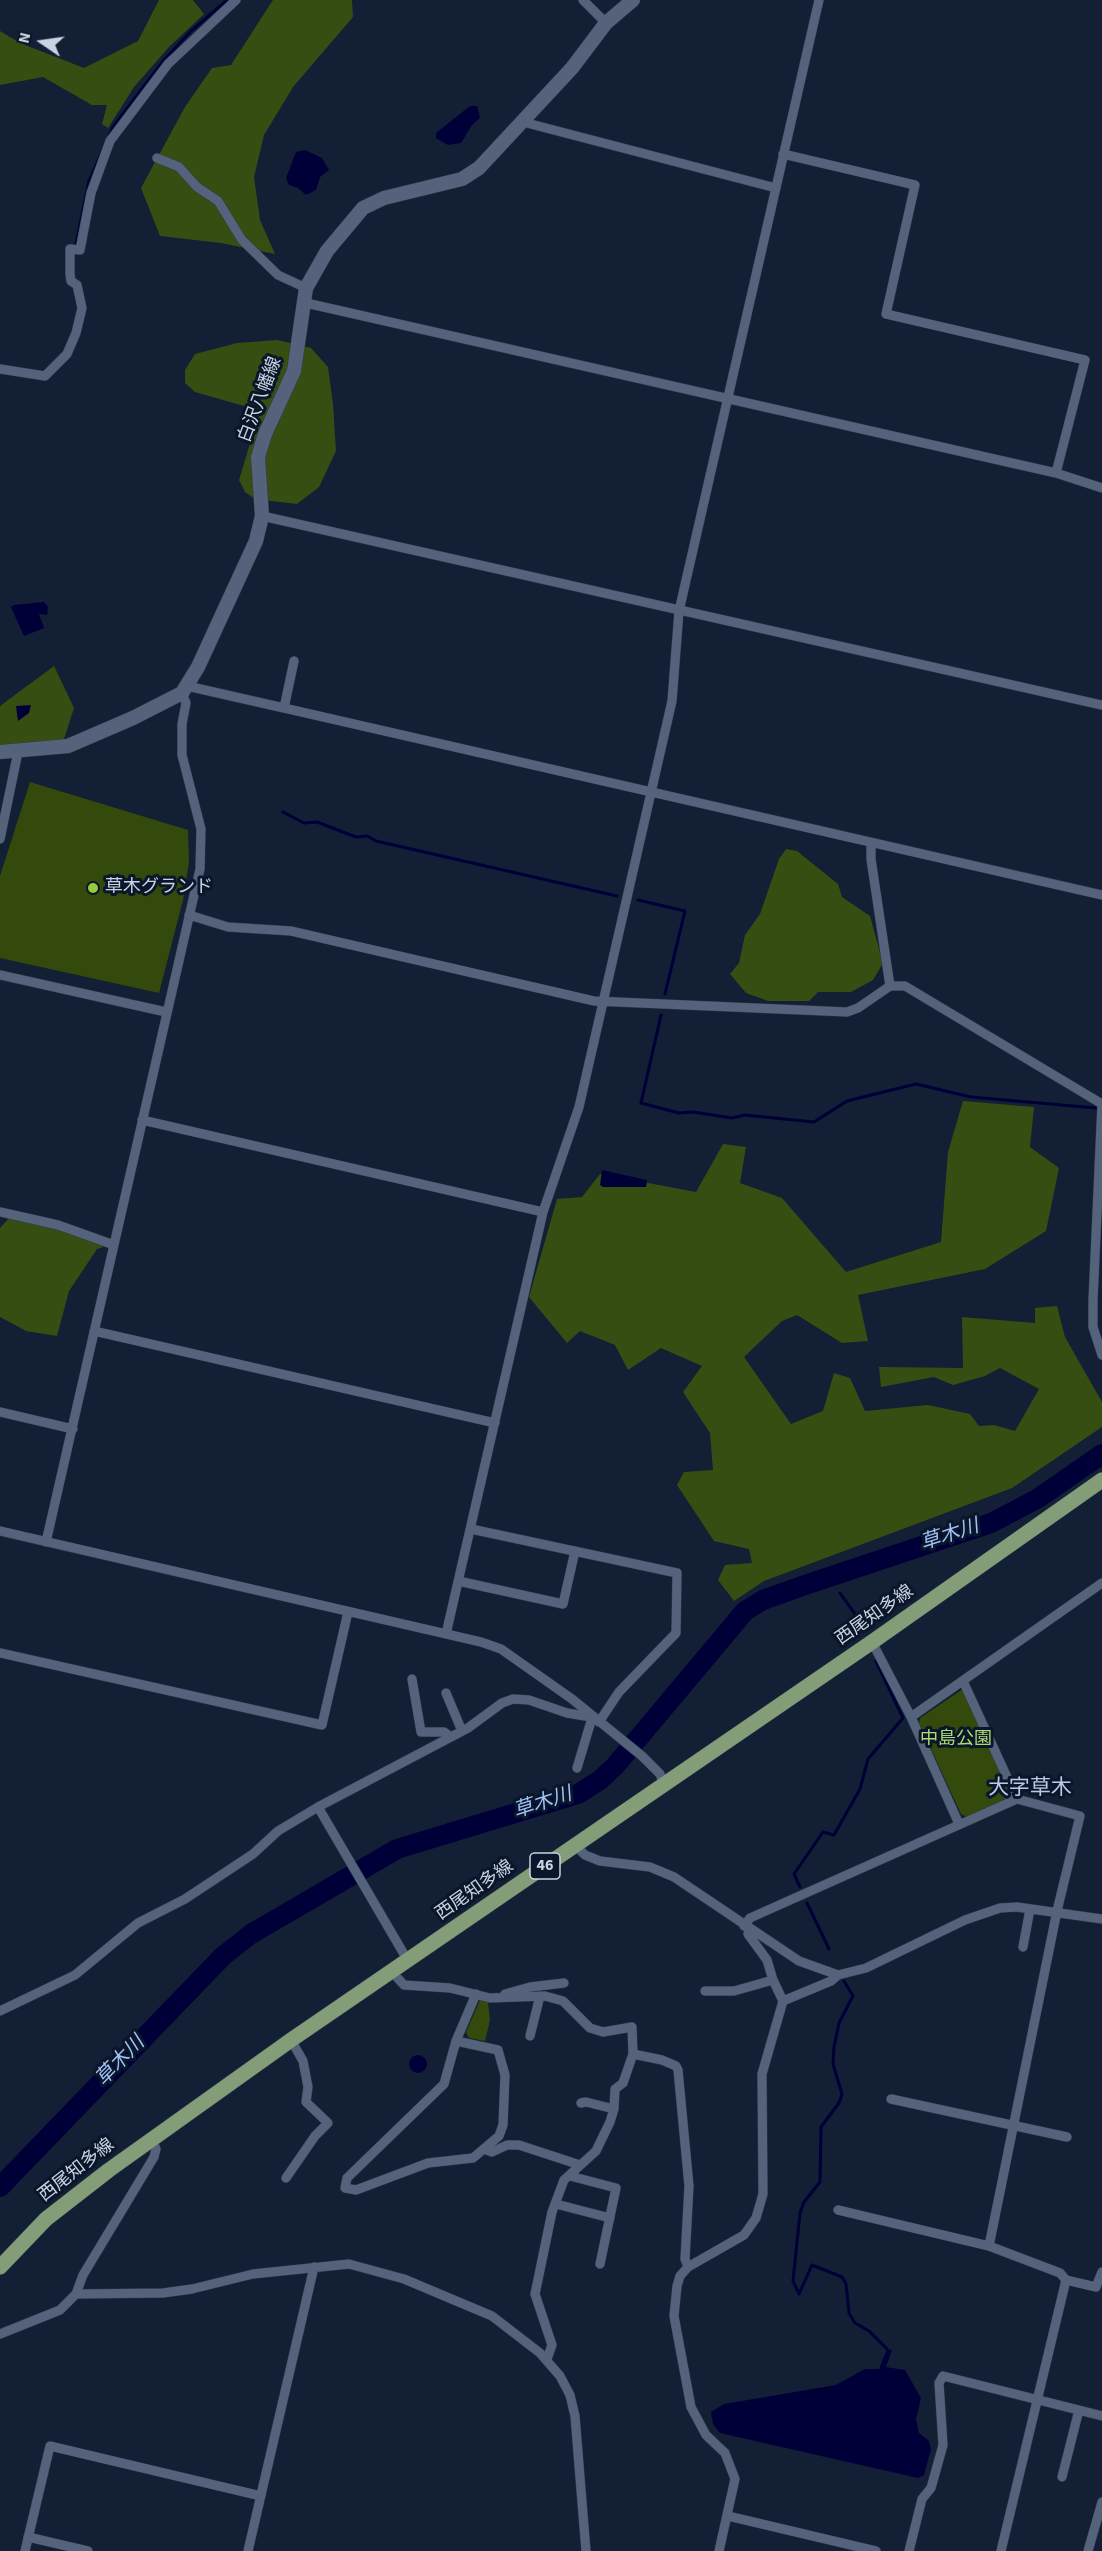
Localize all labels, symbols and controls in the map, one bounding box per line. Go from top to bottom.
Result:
north arrow [12,12,72,72]
text: N [13,30,36,46]
street label: 白沢八幡線 [235,354,287,446]
place label: 草木グランド [105,877,213,899]
marker: 草木グランド [86,881,100,895]
water label: 草木川 [918,1515,982,1557]
street label: 西尾知多線 [832,1581,918,1651]
park label: 中島公園 [920,1729,992,1751]
district label: 大字草木 [988,1776,1072,1802]
water label: 草木川 [511,1783,575,1825]
road number: 46 [530,1853,560,1879]
street label: 西尾知多線 [432,1856,518,1926]
water label: 草木川 [92,2032,150,2092]
street label: 西尾知多線 [35,2135,119,2207]

